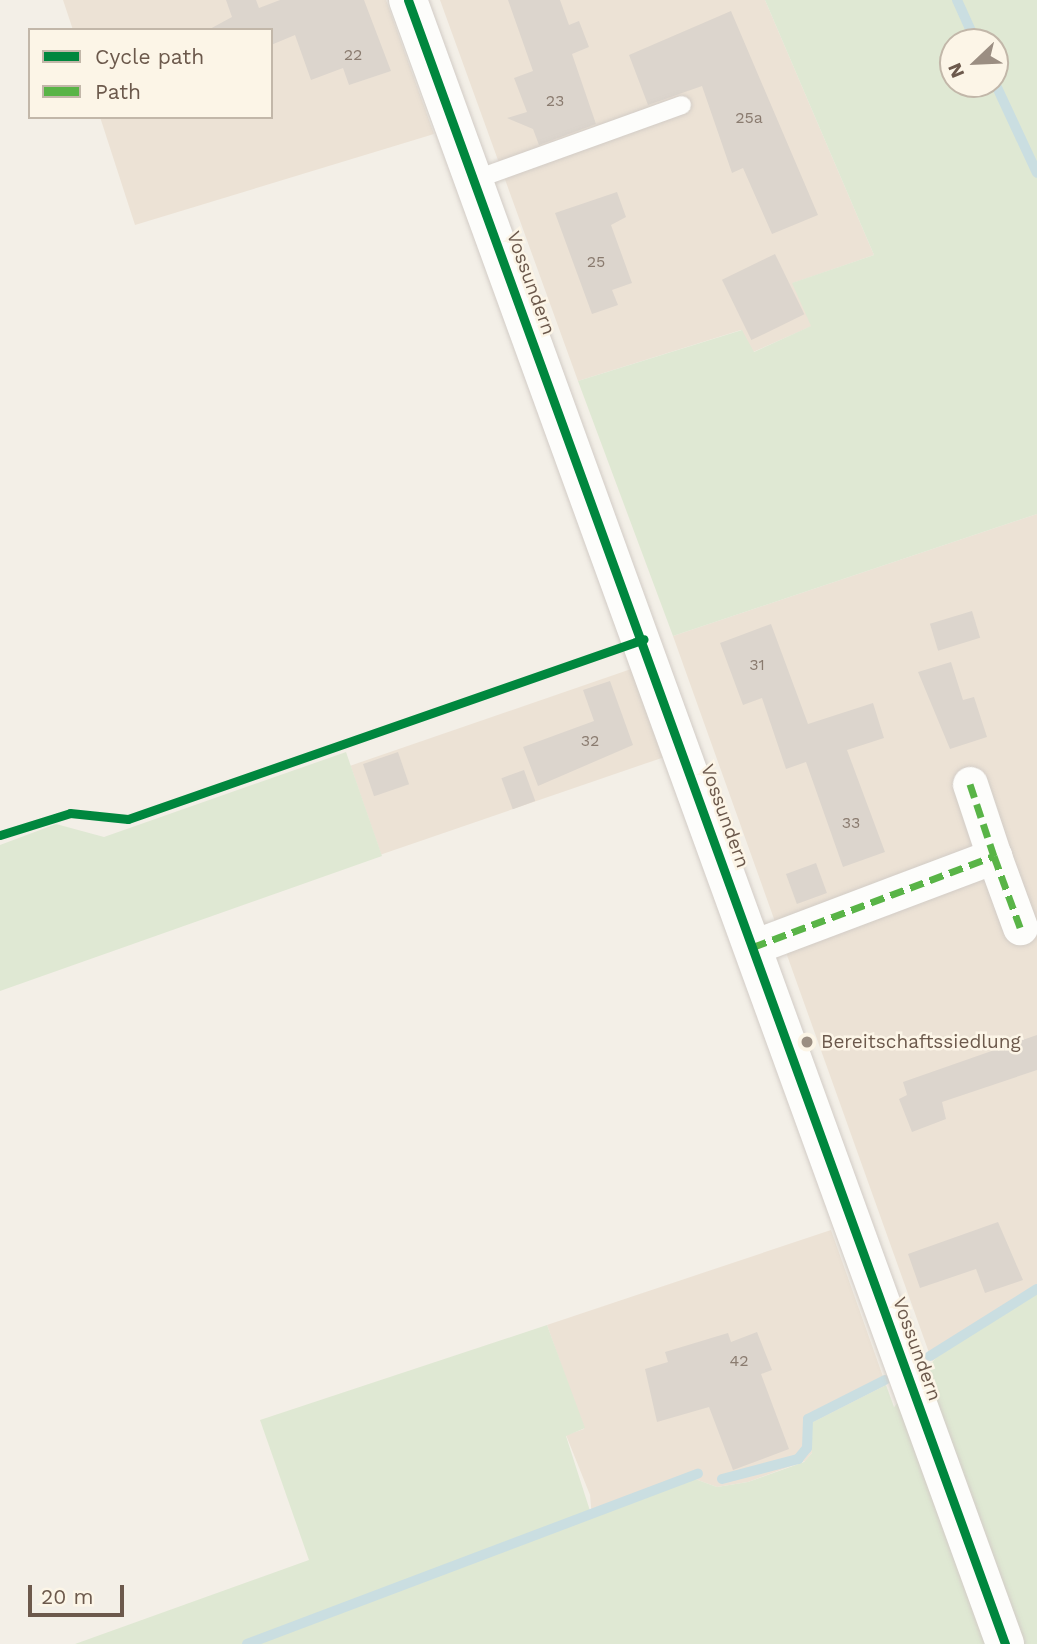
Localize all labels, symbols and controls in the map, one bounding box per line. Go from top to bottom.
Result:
legend [28,28,273,119]
north arrow [939,28,1009,98]
text: Cycle path [95,44,204,69]
house number: 22 [344,45,362,65]
text: N [943,60,969,82]
text: Path [95,79,141,104]
house number: 23 [546,91,564,111]
house number: 25a [735,108,763,128]
street label: Vossundern [502,228,560,338]
house number: 25 [587,252,605,272]
house number: 31 [749,655,765,675]
house number: 32 [581,731,599,751]
street label: Vossundern [696,761,754,871]
house number: 33 [842,813,860,833]
place label: Bereitschaftssiedlung [821,1031,1021,1053]
marker: Bereitschaftssiedlung [799,1034,815,1050]
street label: Vossundern [888,1294,946,1404]
house number: 42 [729,1351,749,1371]
scale bar [32,1570,128,1614]
text: 20 m [41,1584,93,1609]

